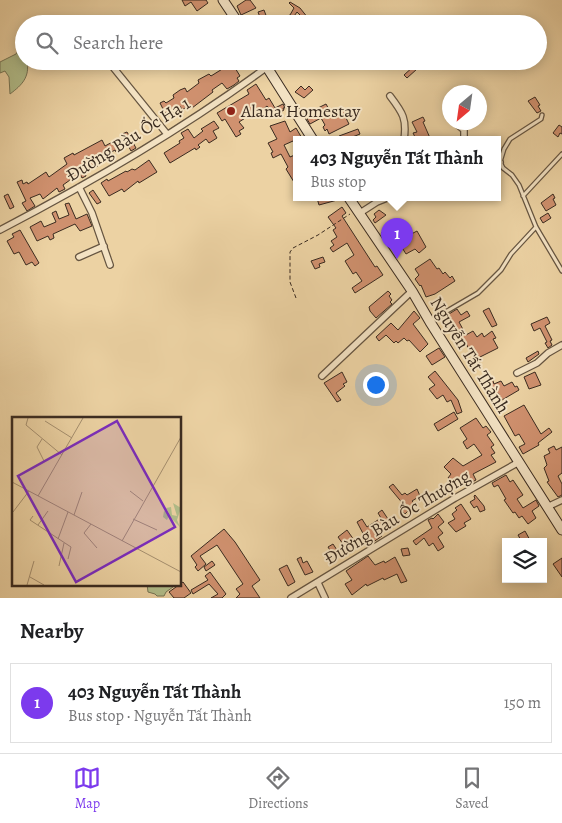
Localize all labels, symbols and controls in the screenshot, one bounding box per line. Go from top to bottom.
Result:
search box [15,15,547,70]
icon: search [33,29,61,57]
text: Search here [73,30,163,56]
north arrow [442,85,487,130]
street label: Đường Bàu Ốc Hạ 1 [61,91,195,187]
place label: Alana Homestay [240,99,361,123]
marker: Alana Homestay [225,105,237,117]
popup [293,136,501,201]
text: 403 Nguyễn Tất Thành [310,145,484,171]
text: Bus stop [310,171,366,193]
pin: 1 [381,218,413,259]
street label: Nguyễn Tất Thành [425,292,516,418]
your location [363,372,389,398]
inset map [12,417,181,586]
street label: Đường Bàu Ốc Thượng [319,464,475,570]
map controls [502,538,547,583]
button: layers [502,538,547,583]
text: Nearby [20,617,83,645]
text: 403 Nguyễn Tất Thành [68,679,241,705]
text: 1 [34,692,40,714]
text: 150 m [504,692,541,714]
text: Bus stop · Nguyễn Tất Thành [68,705,252,727]
tab: Map [73,764,101,813]
tab: Directions [248,764,308,813]
tab: Saved [455,764,489,813]

